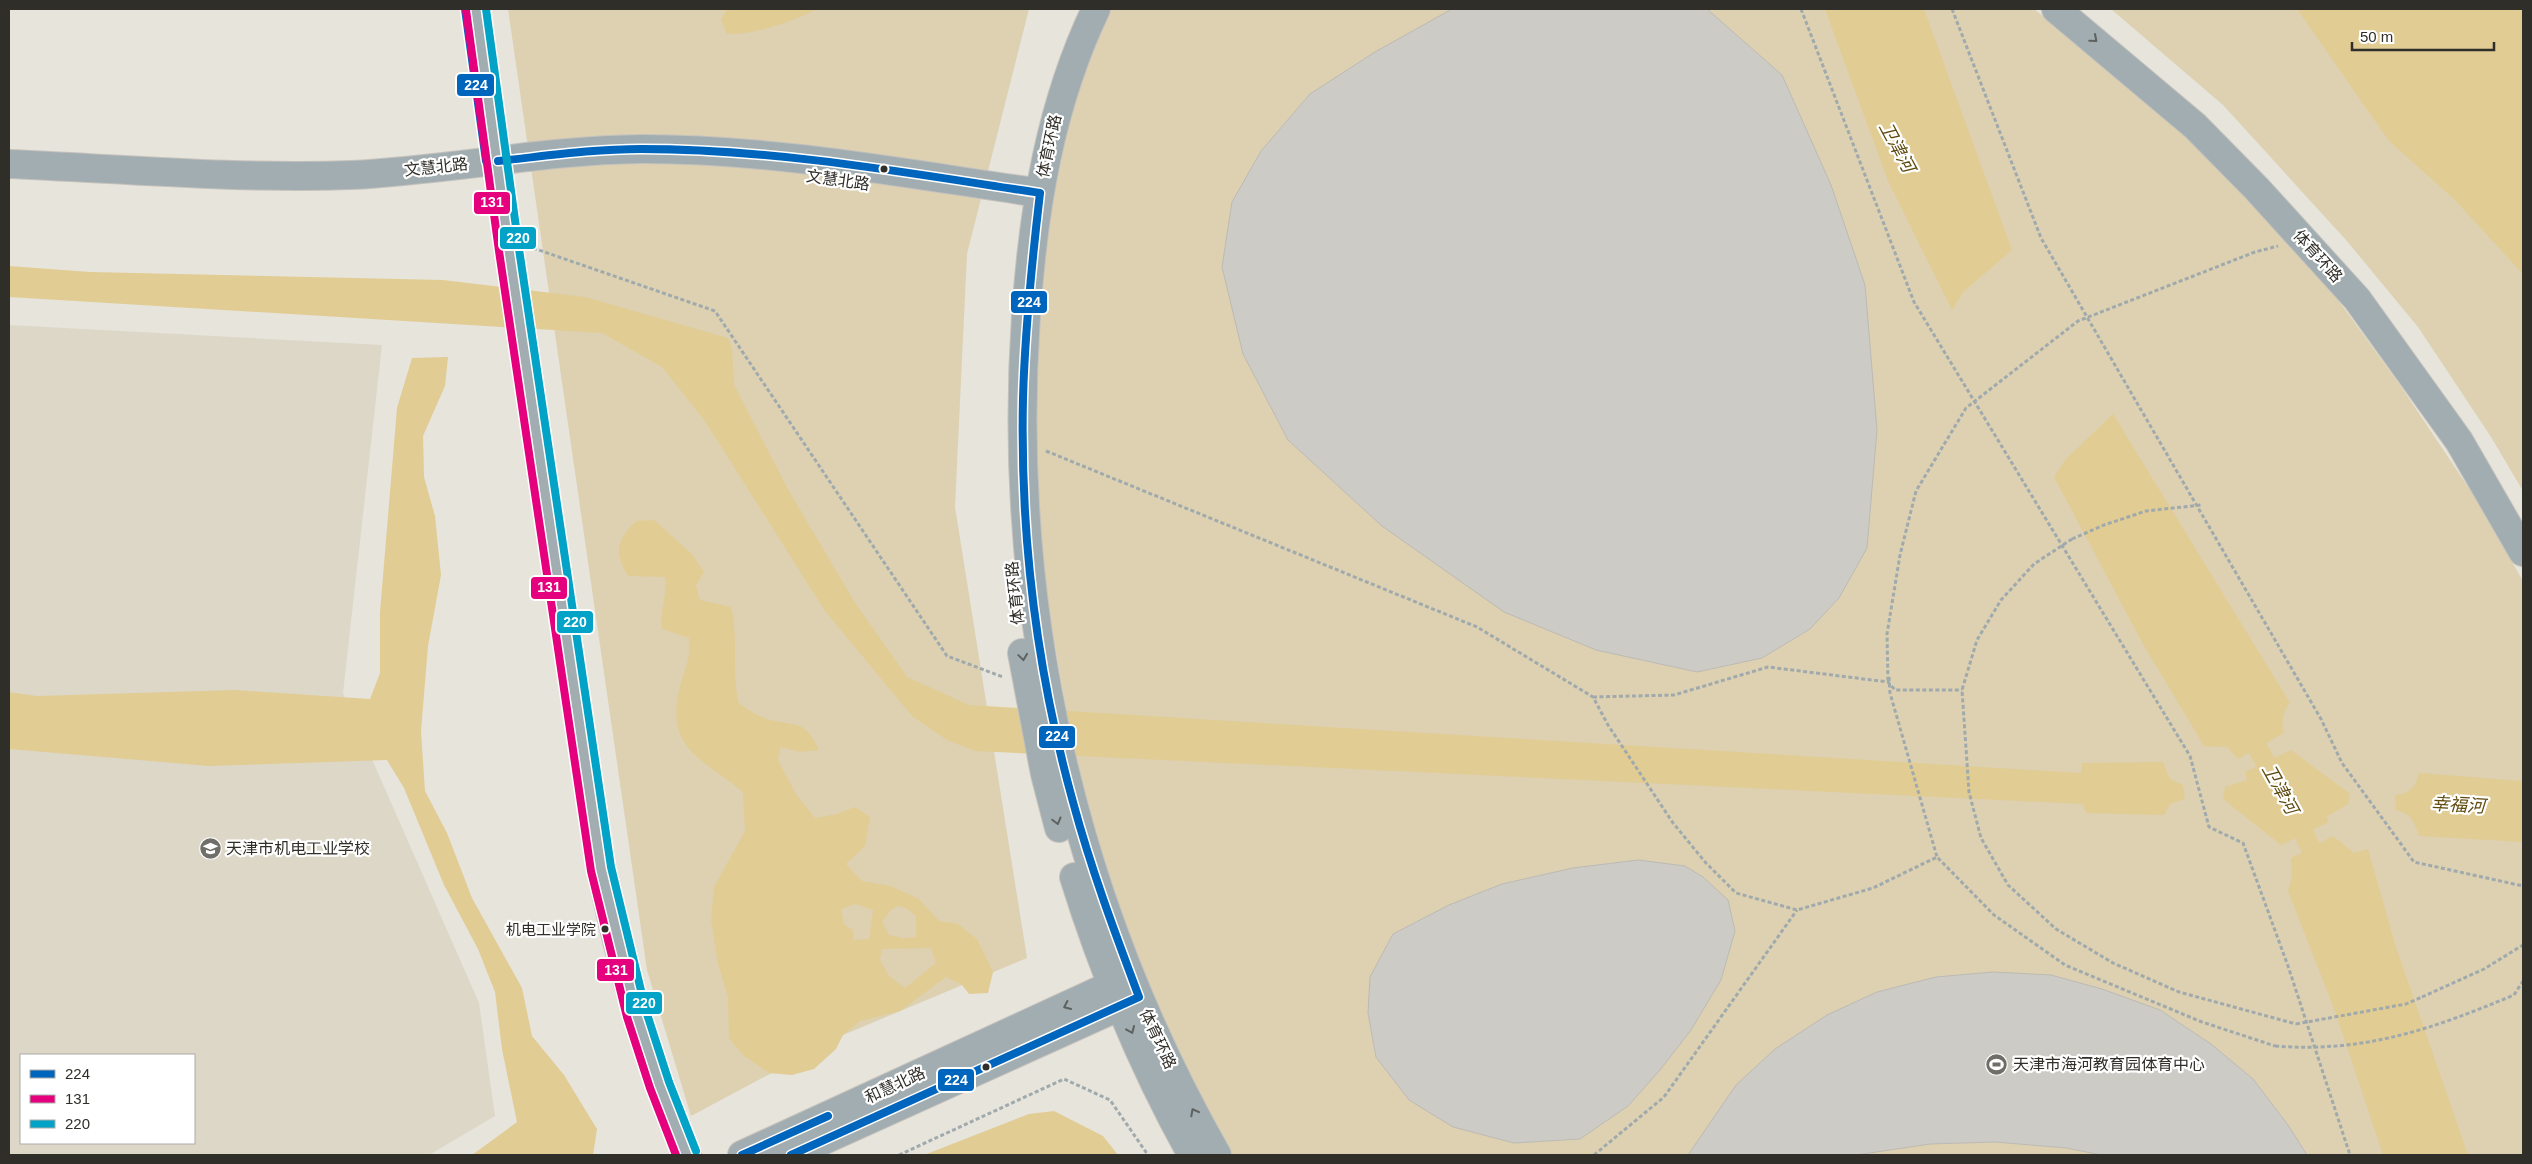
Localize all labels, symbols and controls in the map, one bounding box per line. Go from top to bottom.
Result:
scale bar [2352,20,2494,52]
text: 50 m [2360,28,2393,45]
one-way arrow [2088,34,2097,42]
line badge: 224 [456,73,495,97]
text: 224 [464,77,488,93]
street label: 体育环路 [1034,113,1064,179]
water label: 卫津河 [1875,118,1920,178]
street label: 文慧北路 [403,155,469,179]
unlabelled marker [879,164,889,174]
street label: 文慧北路 [805,167,871,193]
line badge: 131 [473,191,511,215]
text: 131 [480,194,504,210]
line badge: 220 [499,226,537,250]
street label: 体育环路 [2290,227,2346,285]
text: 220 [506,230,530,246]
line badge: 224 [1010,290,1048,314]
text: 224 [1017,294,1041,310]
street label: 体育环路 [1003,560,1027,626]
line badge: 131 [530,576,568,600]
text: 131 [537,579,561,595]
line badge: 220 [556,610,594,634]
text: 220 [563,614,587,630]
one-way arrow [1017,653,1028,661]
line badge: 224 [1038,725,1076,749]
text: 224 [1045,728,1069,744]
water label: 卫津河 [2258,761,2303,820]
water label: 幸福河 [2431,794,2488,817]
one-way arrow [1052,817,1062,825]
school or university icon: 天津市机电工业学校 [198,836,222,860]
place label: 天津市机电工业学校 [226,840,370,857]
place label: 机电工业学院 [506,921,596,938]
marker: 机电工业学院 [600,924,610,934]
line badge: 131 [596,958,635,982]
text: 131 [604,962,628,978]
line badge: 220 [625,991,663,1015]
text: 220 [632,995,656,1011]
one-way arrow [1063,1000,1072,1010]
street label: 体育环路 [1137,1006,1179,1072]
one-way arrow [1125,1025,1135,1034]
sports icon: 天津市海河教育园体育中心 [1985,1052,2009,1076]
legend [20,1054,195,1144]
place label: 天津市海河教育园体育中心 [2013,1056,2205,1073]
unlabelled marker [981,1062,991,1072]
street label: 和慧北路 [862,1064,928,1106]
text: 224 [65,1065,90,1082]
line badge: 224 [937,1068,975,1092]
text: 224 [944,1072,968,1088]
text: 131 [65,1090,90,1107]
one-way arrow [1190,1109,1200,1118]
text: 220 [65,1115,90,1132]

